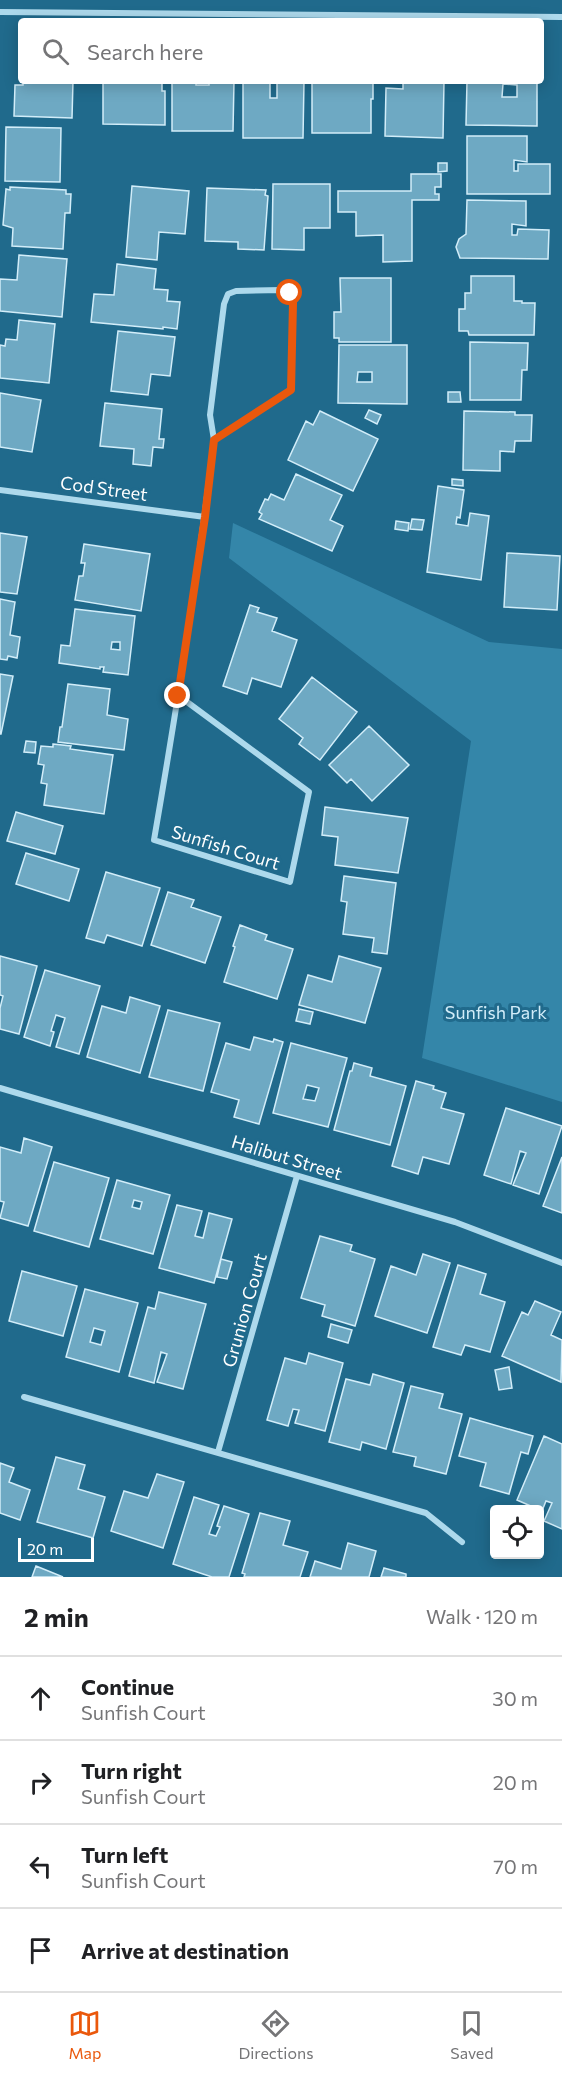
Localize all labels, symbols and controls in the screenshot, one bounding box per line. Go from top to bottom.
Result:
search box [18,18,544,84]
icon: search [39,35,72,68]
text: Search here [87,38,203,65]
route start [276,279,302,305]
street label: Cod Street [59,471,149,505]
route end [164,682,190,708]
street label: Sunfish Court [169,820,283,874]
park label: Sunfish Park [445,1001,547,1023]
street label: Halibut Street [229,1130,345,1184]
street label: Grunion Court [217,1250,271,1370]
map controls [490,1505,544,1559]
button: locate [490,1505,544,1559]
scale bar [18,1535,94,1562]
text: 20 m [27,1539,63,1558]
text: 2 min [24,1601,89,1632]
text: Walk · 120 m [426,1604,538,1628]
text: Continue [81,1673,174,1700]
icon: ahead [24,1682,57,1715]
text: 30 m [492,1686,538,1710]
text: Sunfish Court [81,1700,206,1724]
text: Turn right [81,1757,182,1784]
icon: right [24,1766,57,1799]
text: 20 m [493,1770,538,1794]
text: Sunfish Court [81,1784,206,1808]
text: Turn left [81,1841,168,1868]
icon: left [24,1850,57,1883]
text: 70 m [493,1854,538,1878]
text: Sunfish Court [81,1868,206,1892]
icon: arrive [24,1934,57,1967]
text: Arrive at destination [81,1937,289,1964]
tab: Map [68,2007,101,2062]
tab: Directions [238,2007,313,2062]
tab: Saved [450,2007,494,2062]

